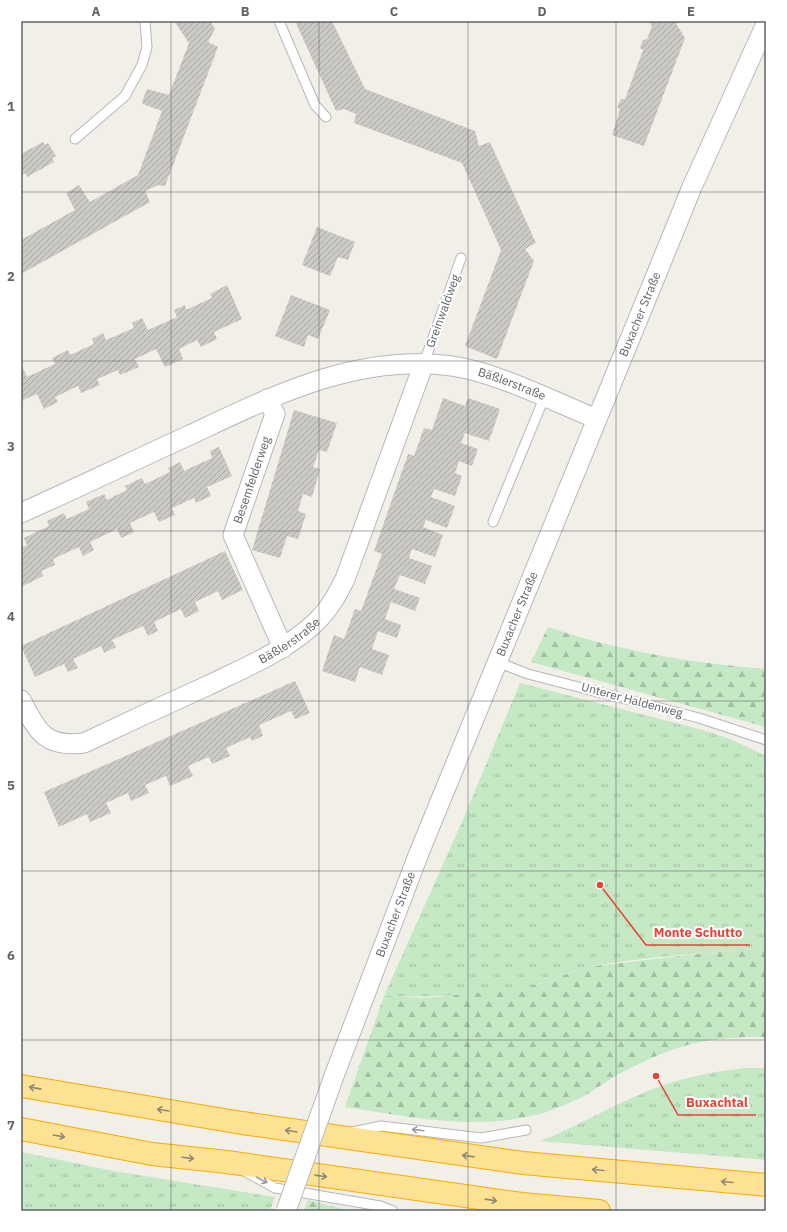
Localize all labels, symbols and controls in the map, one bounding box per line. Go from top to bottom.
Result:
text: A [92,3,101,20]
text: B [241,3,250,20]
text: C [390,3,399,20]
text: D [537,3,547,20]
text: E [687,3,695,20]
text: 1 [7,98,15,115]
text: 2 [7,268,15,285]
street label: Buxacher Straße [616,269,664,359]
street label: Greinwaldweg [422,272,463,350]
street label: Bäßlerstraße [476,364,549,403]
street label: Besemfelderweg [230,434,274,525]
text: 3 [7,438,15,455]
street label: Buxacher Straße [493,569,541,658]
text: 4 [7,608,15,625]
street label: Bäßlerstraße [256,614,323,667]
street label: Unterer Haldenweg [580,679,685,720]
text: 5 [7,777,15,794]
street label: Buxacher Straße [372,869,418,959]
callout: Monte Schutto [646,920,750,945]
text: Monte Schutto [654,924,742,941]
text: 6 [7,947,15,964]
one-way arrow [28,1084,41,1092]
callout: Buxachtal [678,1090,756,1115]
text: Buxachtal [686,1094,748,1111]
one-way arrow [157,1106,170,1114]
text: 7 [7,1117,15,1134]
one-way arrow [285,1127,298,1135]
one-way arrow [412,1127,425,1134]
one-way arrow [52,1133,65,1141]
one-way arrow [462,1152,475,1160]
one-way arrow [181,1154,194,1161]
one-way arrow [592,1167,605,1174]
one-way arrow [314,1172,327,1180]
one-way arrow [255,1177,267,1185]
one-way arrow [721,1179,734,1186]
one-way arrow [484,1196,497,1204]

